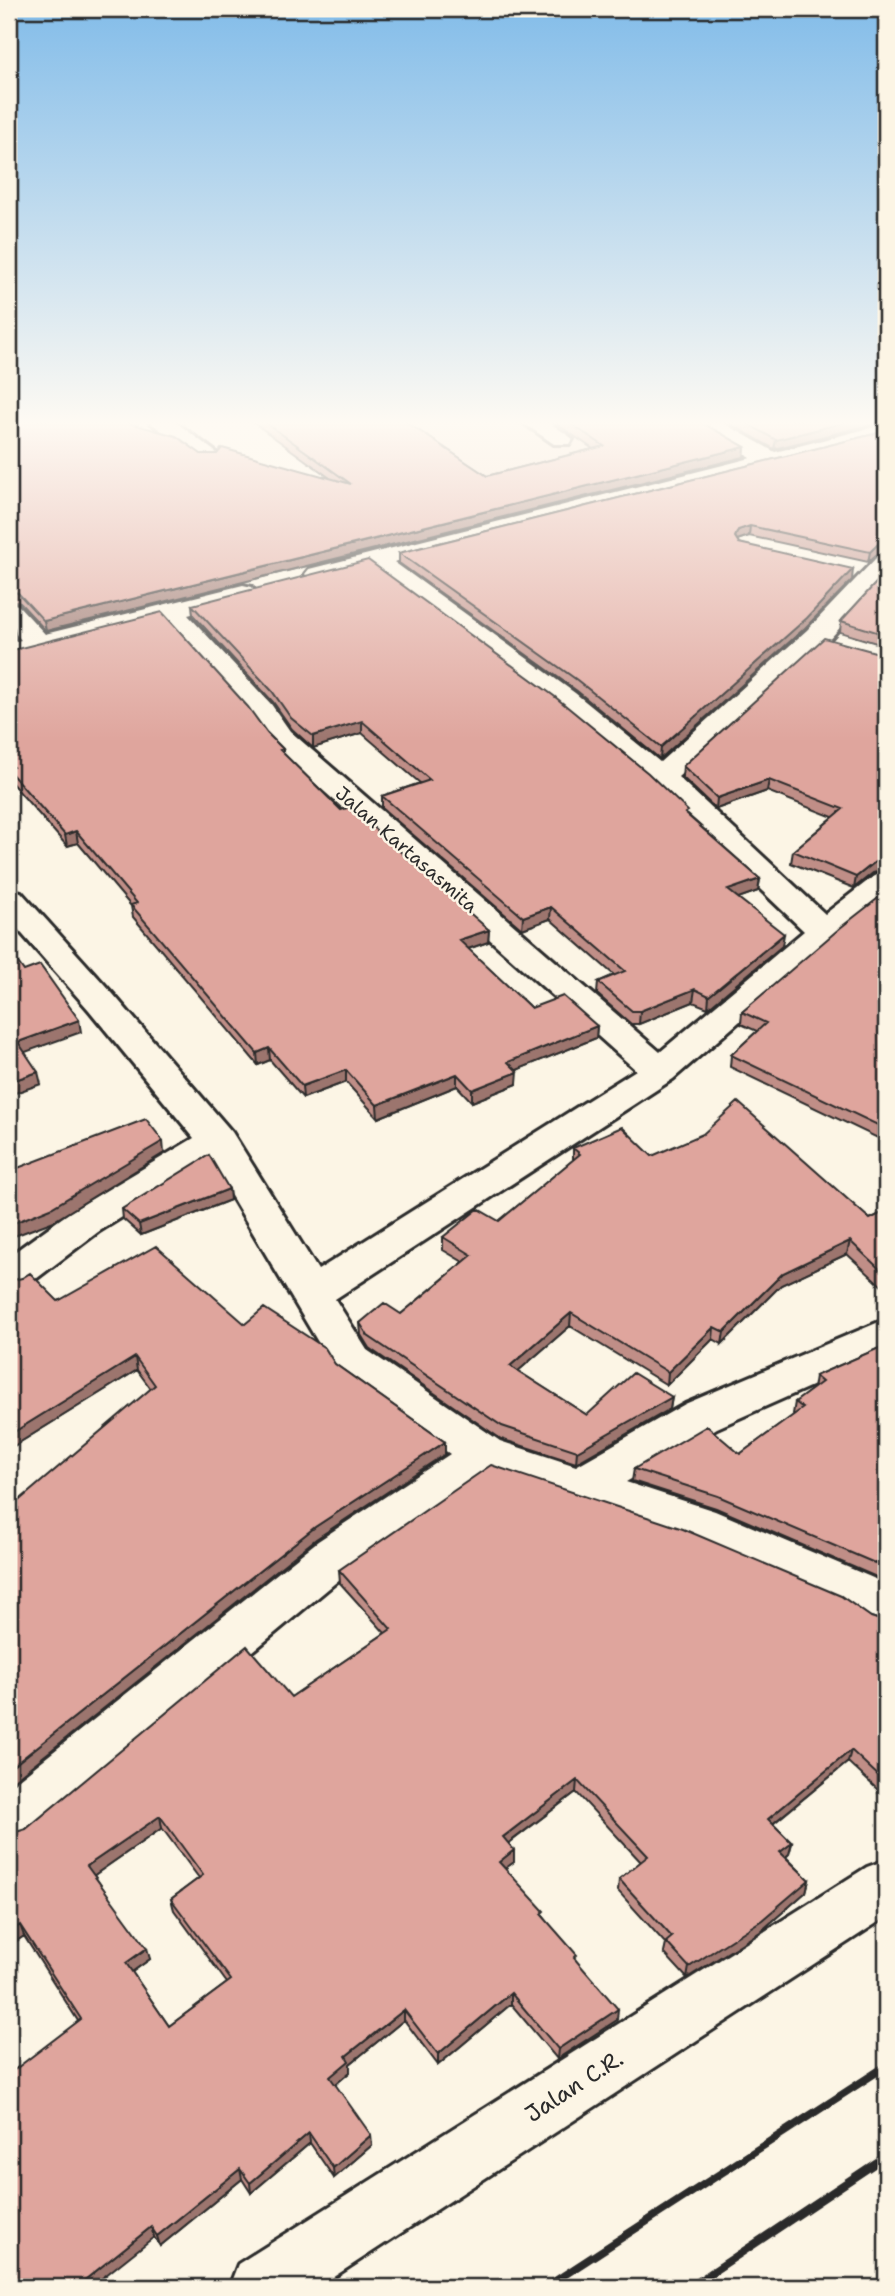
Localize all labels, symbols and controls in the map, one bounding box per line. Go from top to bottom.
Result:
street label: Jalan Kartasasmita [330,781,483,918]
street label: Jalan C.R. [519,2043,629,2129]

